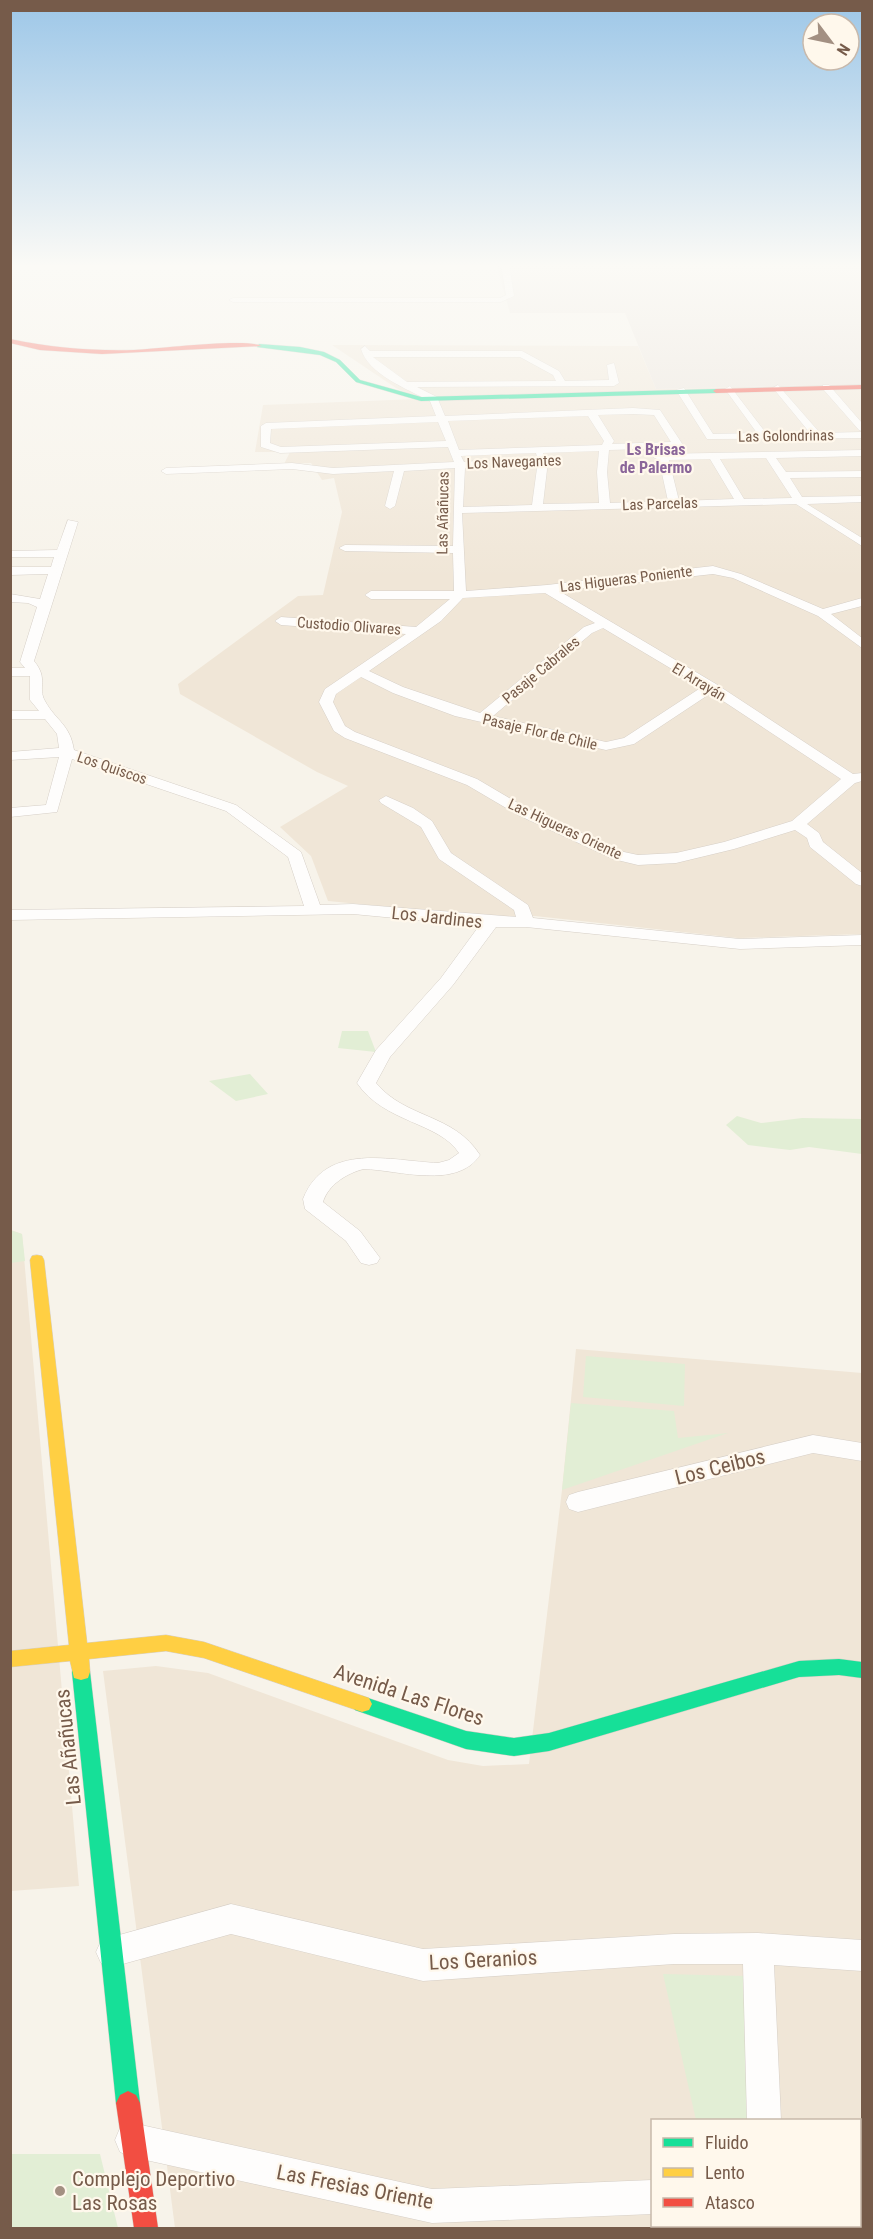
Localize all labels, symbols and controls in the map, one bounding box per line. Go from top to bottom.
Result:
north arrow [801,12,861,72]
text: N [833,40,854,59]
street label: Las Golondrinas [738,426,834,446]
district label: Ls Brisas de Palermo [620,440,692,477]
street label: Los Navegantes [466,451,562,473]
street label: Las Añañucas [433,471,453,555]
street label: Las Parcelas [622,494,698,514]
street label: Las Higueras Poniente [559,562,693,596]
street label: Custodio Olivares [297,613,402,639]
street label: Pasaje Cabrales [499,632,583,707]
street label: El Arrayán [669,659,729,705]
street label: Pasaje Flor de Chile [481,710,599,754]
street label: Los Quiscos [75,748,149,788]
street label: Las Higueras Oriente [505,795,625,863]
street label: Los Jardines [391,902,483,932]
street label: Los Ceibos [672,1444,768,1490]
street label: Avenida Las Flores [331,1659,487,1731]
street label: Las Añañucas [50,1688,86,1806]
street label: Los Geranios [428,1945,538,1975]
legend [651,2119,861,2227]
text: Fluido [705,2132,749,2153]
street label: Las Fresias Oriente [275,2160,436,2214]
text: Lento [705,2162,745,2183]
place label: Complejo Deportivo Las Rosas [72,2167,235,2215]
marker: Complejo Deportivo Las Rosas [53,2184,67,2198]
text: Atasco [705,2192,755,2213]

